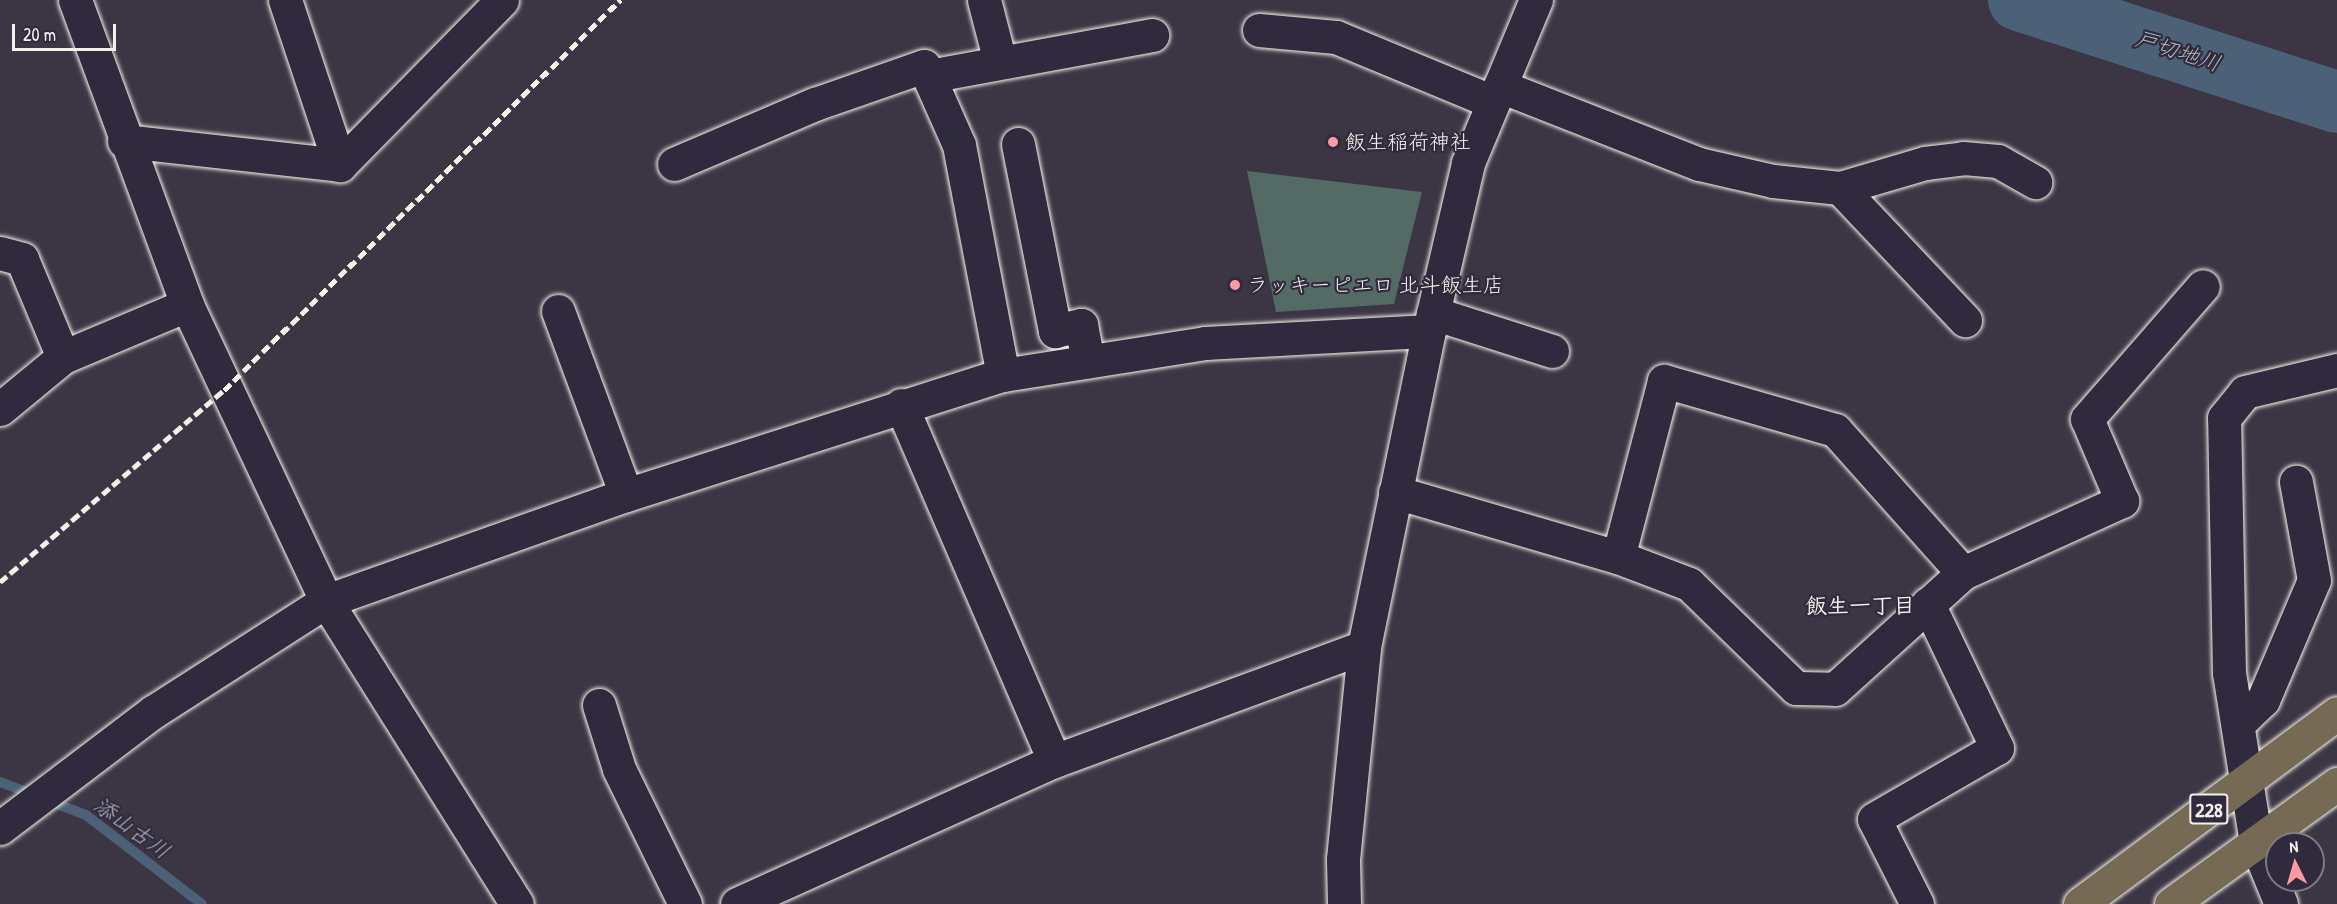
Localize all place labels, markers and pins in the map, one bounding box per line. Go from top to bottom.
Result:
place label: 飯生稲荷神社 [1345,129,1471,155]
marker: 飯生稲荷神社 [1326,135,1340,149]
place label: ラッキーピエロ 北斗飯生店 [1247,272,1504,298]
marker: ラッキーピエロ 北斗飯生店 [1228,278,1242,292]

